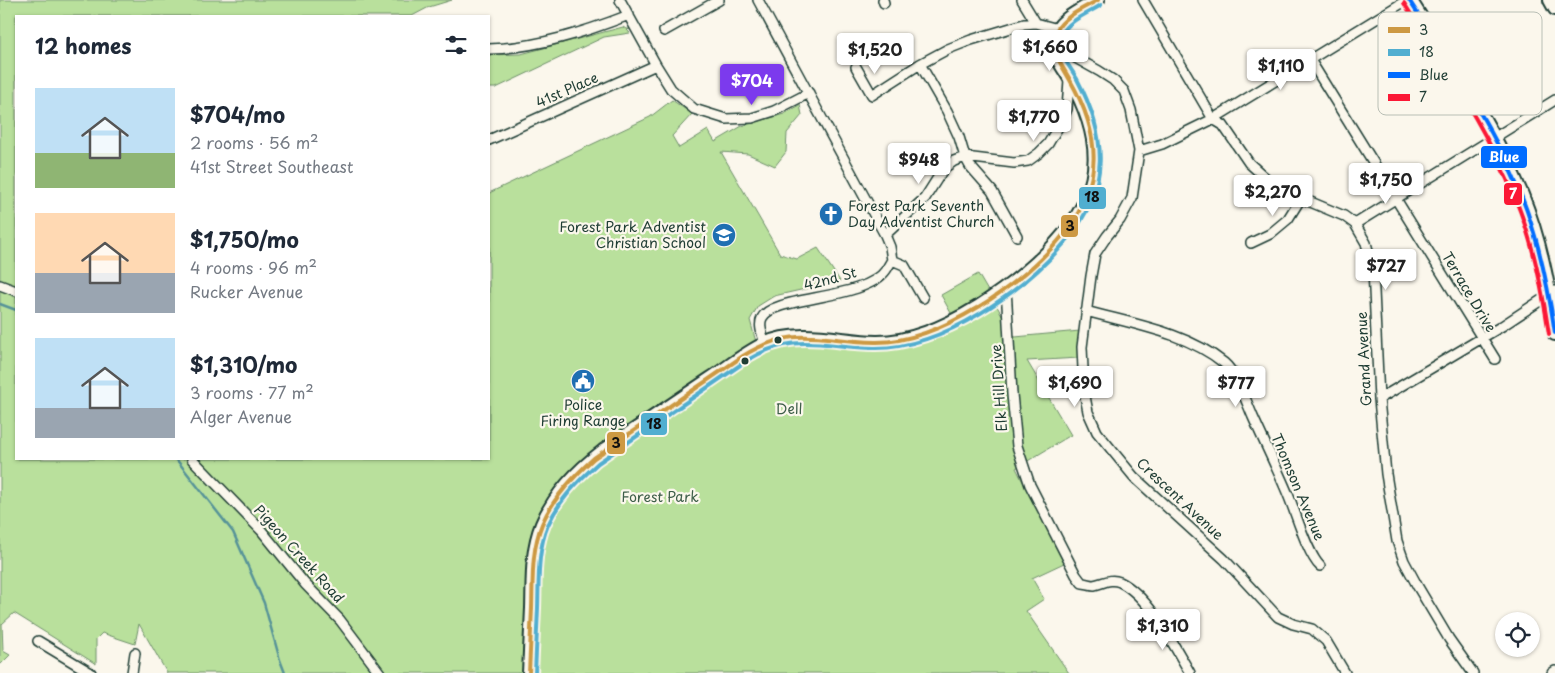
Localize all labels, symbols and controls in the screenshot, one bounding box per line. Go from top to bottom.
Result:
legend [1378,12,1542,115]
text: 3 [1419,19,1428,40]
text: 12 homes [35,29,132,61]
pin: $1,660 [1009,30,1091,72]
icon: filters [442,31,470,59]
pin: $1,520 [834,32,916,75]
text: $1,660 [1022,34,1078,58]
text: $1,520 [848,37,902,61]
text: 18 [1419,41,1434,62]
pin: $1,110 [1240,48,1322,91]
text: $1,110 [1258,53,1304,77]
pin: $704 [722,64,782,106]
text: Blue [1419,64,1449,85]
street label: 41st Place [532,67,601,113]
text: $704 [731,68,773,92]
text: 7 [1419,86,1427,107]
text: $704/mo [190,98,285,130]
pin: $1,770 [993,100,1075,142]
text: $1,770 [1008,104,1060,128]
icon: home [75,108,135,168]
text: 2 rooms · 56 m² [190,130,319,154]
pin: $948 [889,142,949,185]
line badge: Blue [1480,145,1528,169]
text: Blue [1489,146,1520,167]
text: $948 [899,147,939,171]
text: 41st Street Southeast [190,154,353,178]
pin: $1,750 [1345,162,1427,205]
text: $1,750 [1360,167,1412,191]
pin: $2,270 [1232,174,1314,217]
text: $2,270 [1245,179,1301,203]
line badge: 7 [1503,182,1523,206]
text: 7 [1509,183,1518,204]
line badge: 18 [1078,186,1107,210]
text: 18 [1084,186,1100,207]
place label: Forest Park Seventh Day Adventist Church [848,195,995,232]
church icon: Forest Park Seventh Day Adventist Church [818,201,844,227]
line badge: 3 [1060,214,1079,238]
text: 3 [1065,215,1075,236]
place label: Forest Park Adventist Christian School [559,216,706,253]
school or university icon: Forest Park Adventist Christian School [711,222,737,248]
text: $1,750/mo [190,223,299,255]
icon: home [75,233,135,293]
pin: $727 [1356,248,1416,291]
street label: Terrace Drive [1437,248,1502,336]
text: $727 [1366,253,1406,277]
text: 4 rooms · 96 m² [190,255,317,279]
street label: 42nd St [801,261,859,296]
text: Rucker Avenue [190,279,303,303]
street label: Grand Avenue [1351,311,1376,407]
unlabelled marker [773,335,783,345]
street label: Elk Hill Drive [985,344,1012,432]
text: $1,310/mo [190,348,297,380]
unlabelled marker [740,356,750,366]
icon: home [75,358,135,418]
pin: $1,690 [1034,366,1116,408]
pin: $777 [1206,366,1266,408]
public building icon: Police Firing Range [570,368,596,394]
text: $1,690 [1048,370,1102,394]
text: $777 [1218,370,1254,394]
text: 3 rooms · 77 m² [190,380,314,404]
place label: Police Firing Range [540,394,626,431]
park label: Dell [776,398,802,419]
text: Alger Avenue [190,404,292,428]
line badge: 18 [640,412,668,436]
text: 18 [646,413,662,434]
street label: Thomson Avenue [1266,430,1331,544]
line badge: 3 [606,431,626,455]
text: 3 [611,432,621,453]
street label: Crescent Avenue [1132,453,1229,545]
park label: Forest Park [621,486,699,507]
street label: Pigeon Creek Road [249,500,349,608]
pin: $1,310 [1122,608,1204,651]
map controls [1495,612,1540,657]
button: locate [1495,612,1540,657]
text: $1,310 [1137,613,1189,637]

